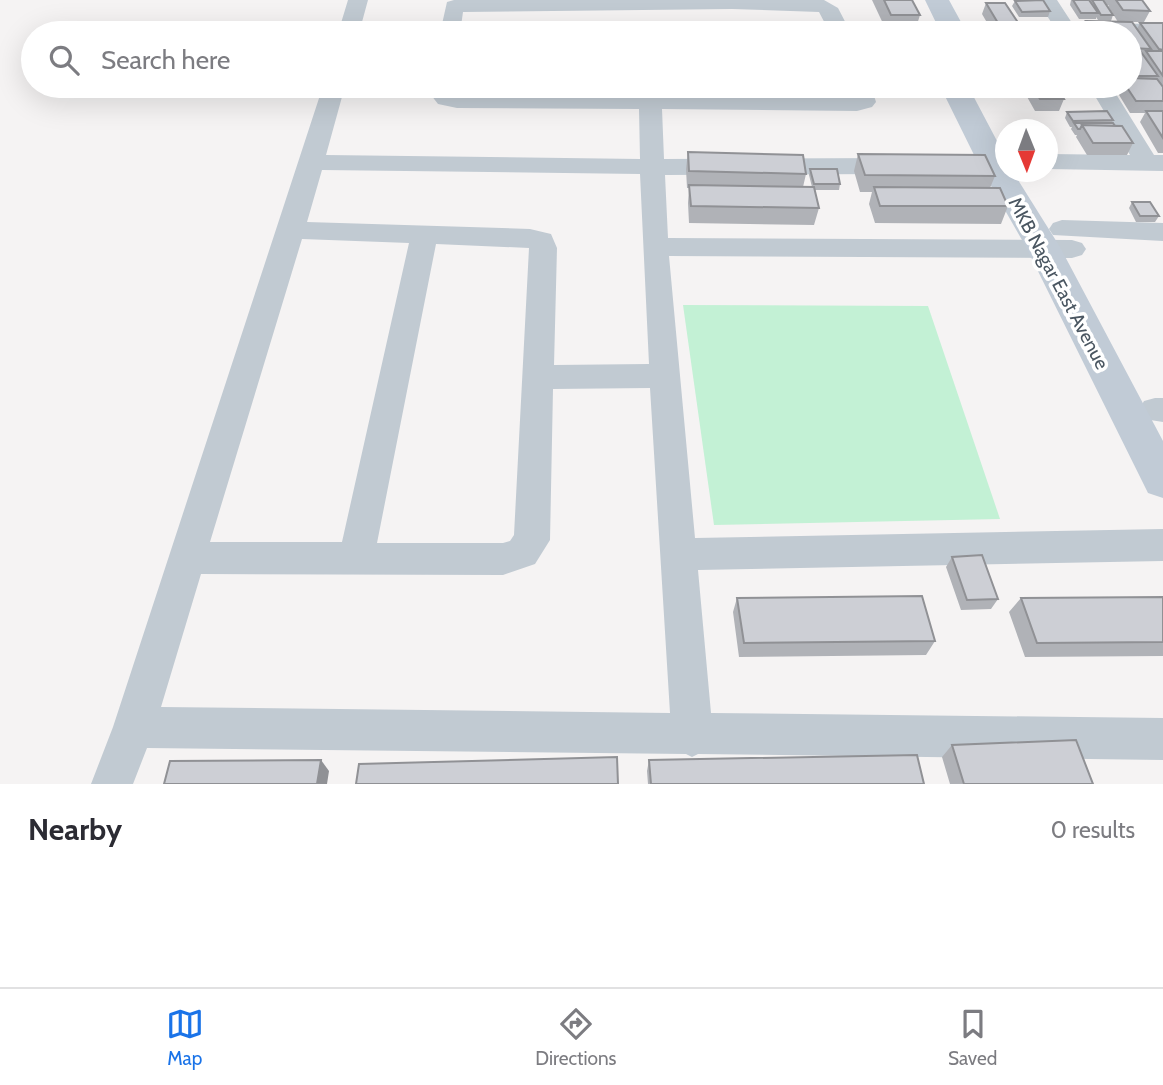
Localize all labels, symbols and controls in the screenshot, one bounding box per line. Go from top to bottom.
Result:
search box [21,21,1142,98]
icon: search [45,41,83,79]
text: Search here [101,44,230,76]
north arrow [995,119,1058,182]
street label: MKB Nagar East Avenue [1003,193,1114,373]
text: Nearby [28,811,122,848]
text: 0 results [1051,816,1135,844]
tab: Map [166,1005,204,1070]
tab: Directions [535,1005,616,1070]
tab: Saved [948,1005,997,1070]

